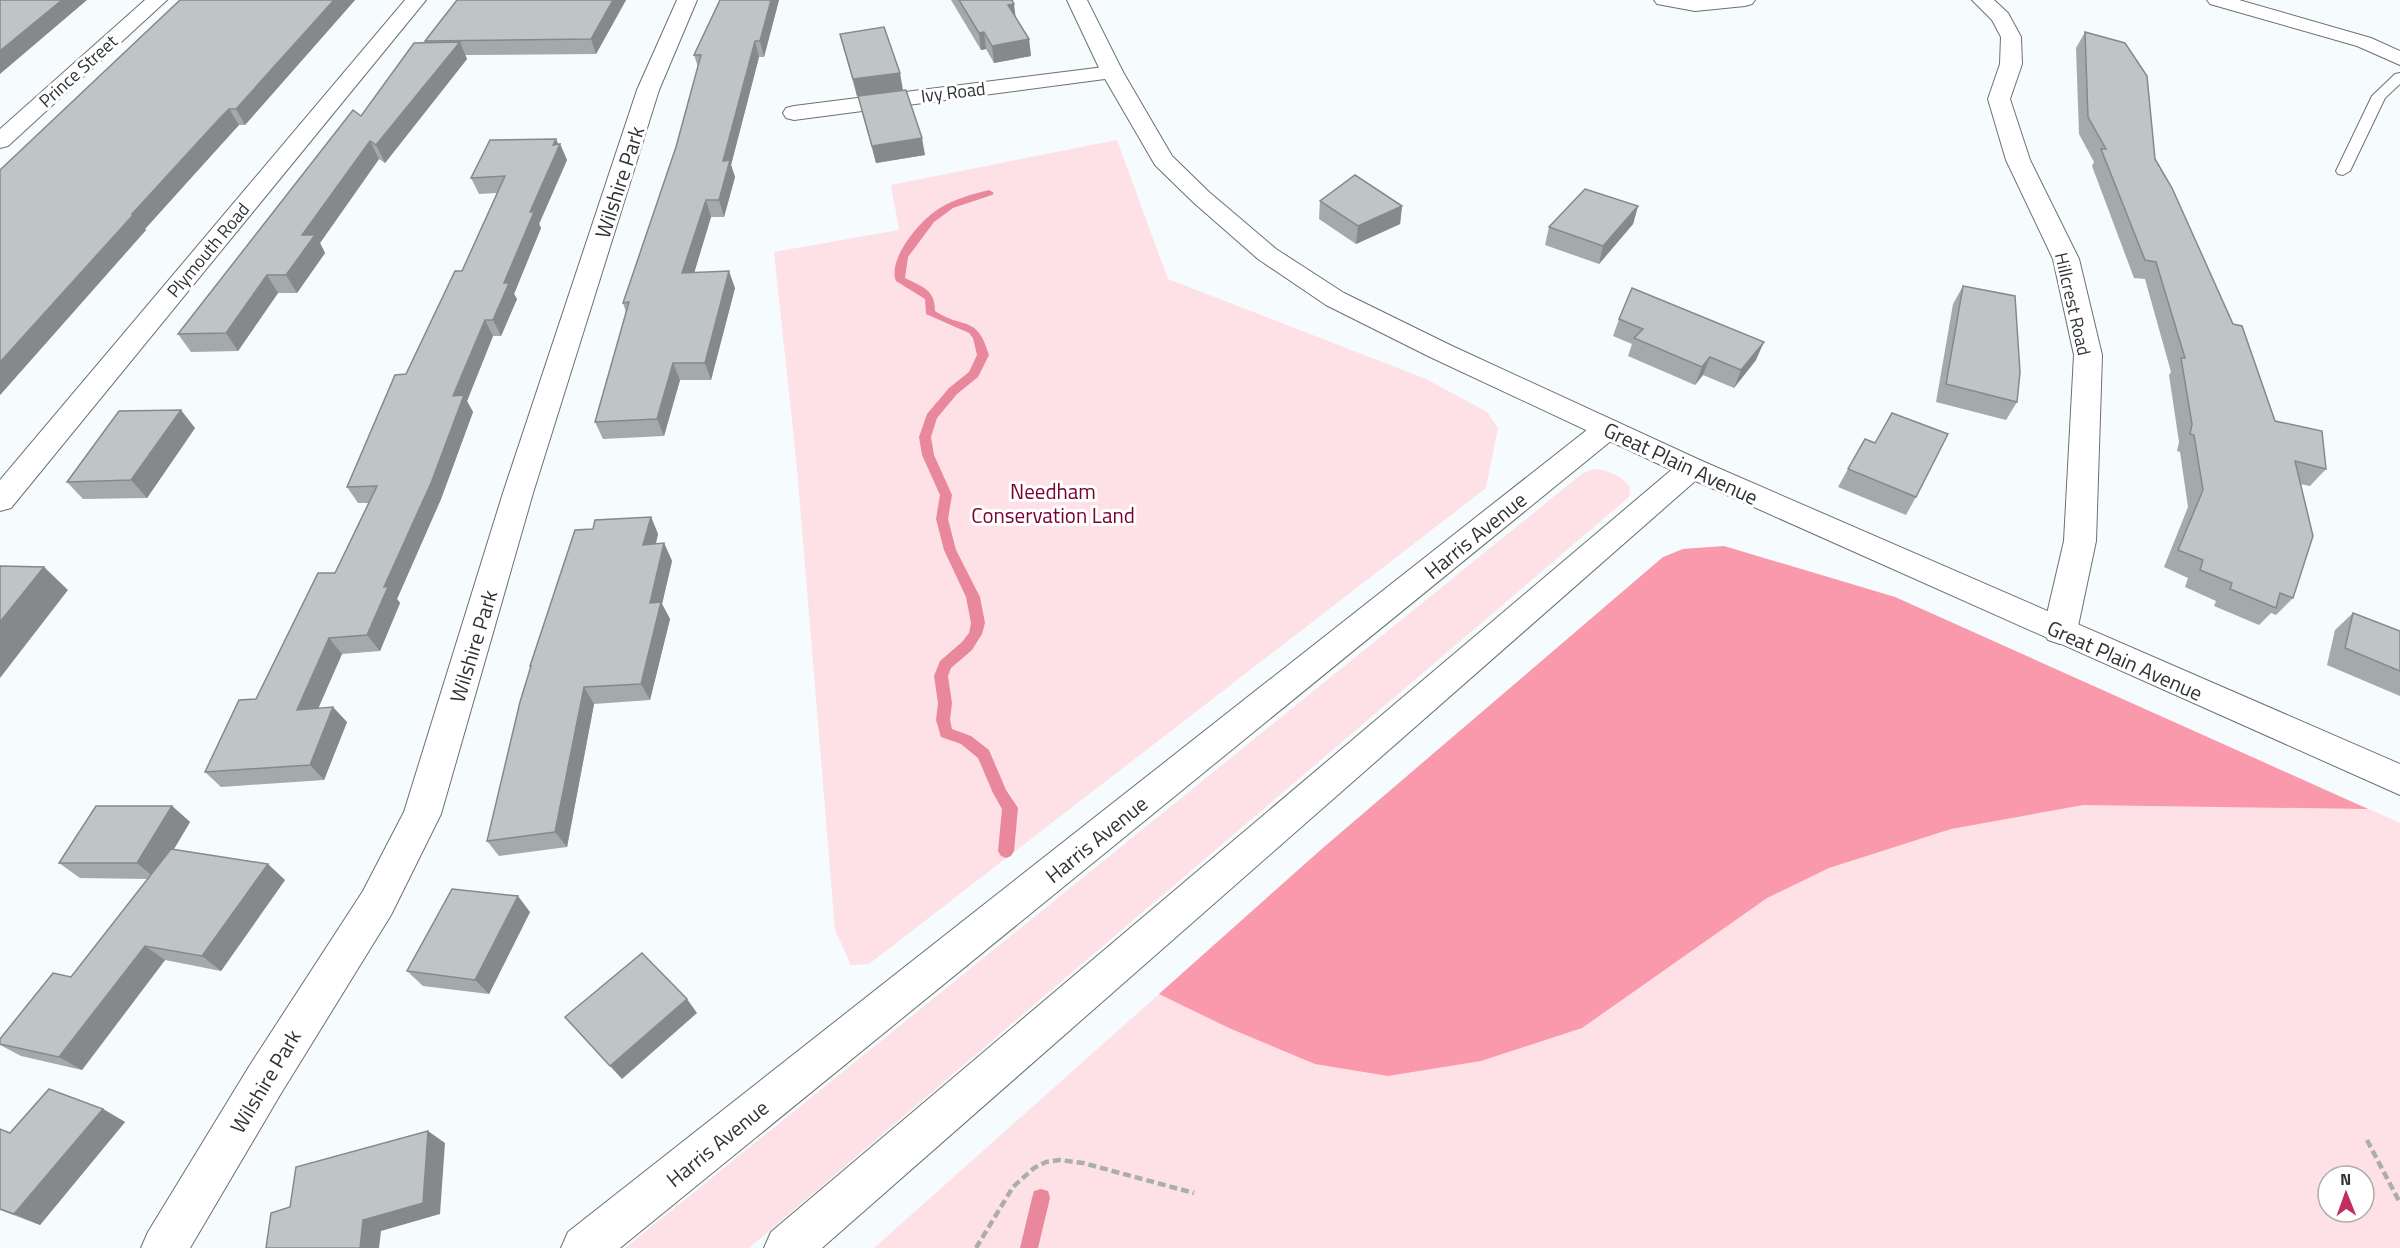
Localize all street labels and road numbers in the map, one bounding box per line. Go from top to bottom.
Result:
street label: Prince Street [33,28,124,114]
street label: Ivy Road [919,75,987,109]
street label: Wilshire Park [586,122,652,242]
street label: Plymouth Road [160,197,256,303]
street label: Hillcrest Road [2048,250,2098,358]
street label: Great Plain Avenue [1599,413,1763,513]
street label: Harris Avenue [1417,484,1533,586]
street label: Wilshire Park [441,586,505,706]
street label: Great Plain Avenue [2042,611,2208,709]
street label: Harris Avenue [1038,788,1154,890]
street label: Wilshire Park [221,1023,309,1139]
street label: Harris Avenue [659,1092,775,1194]

